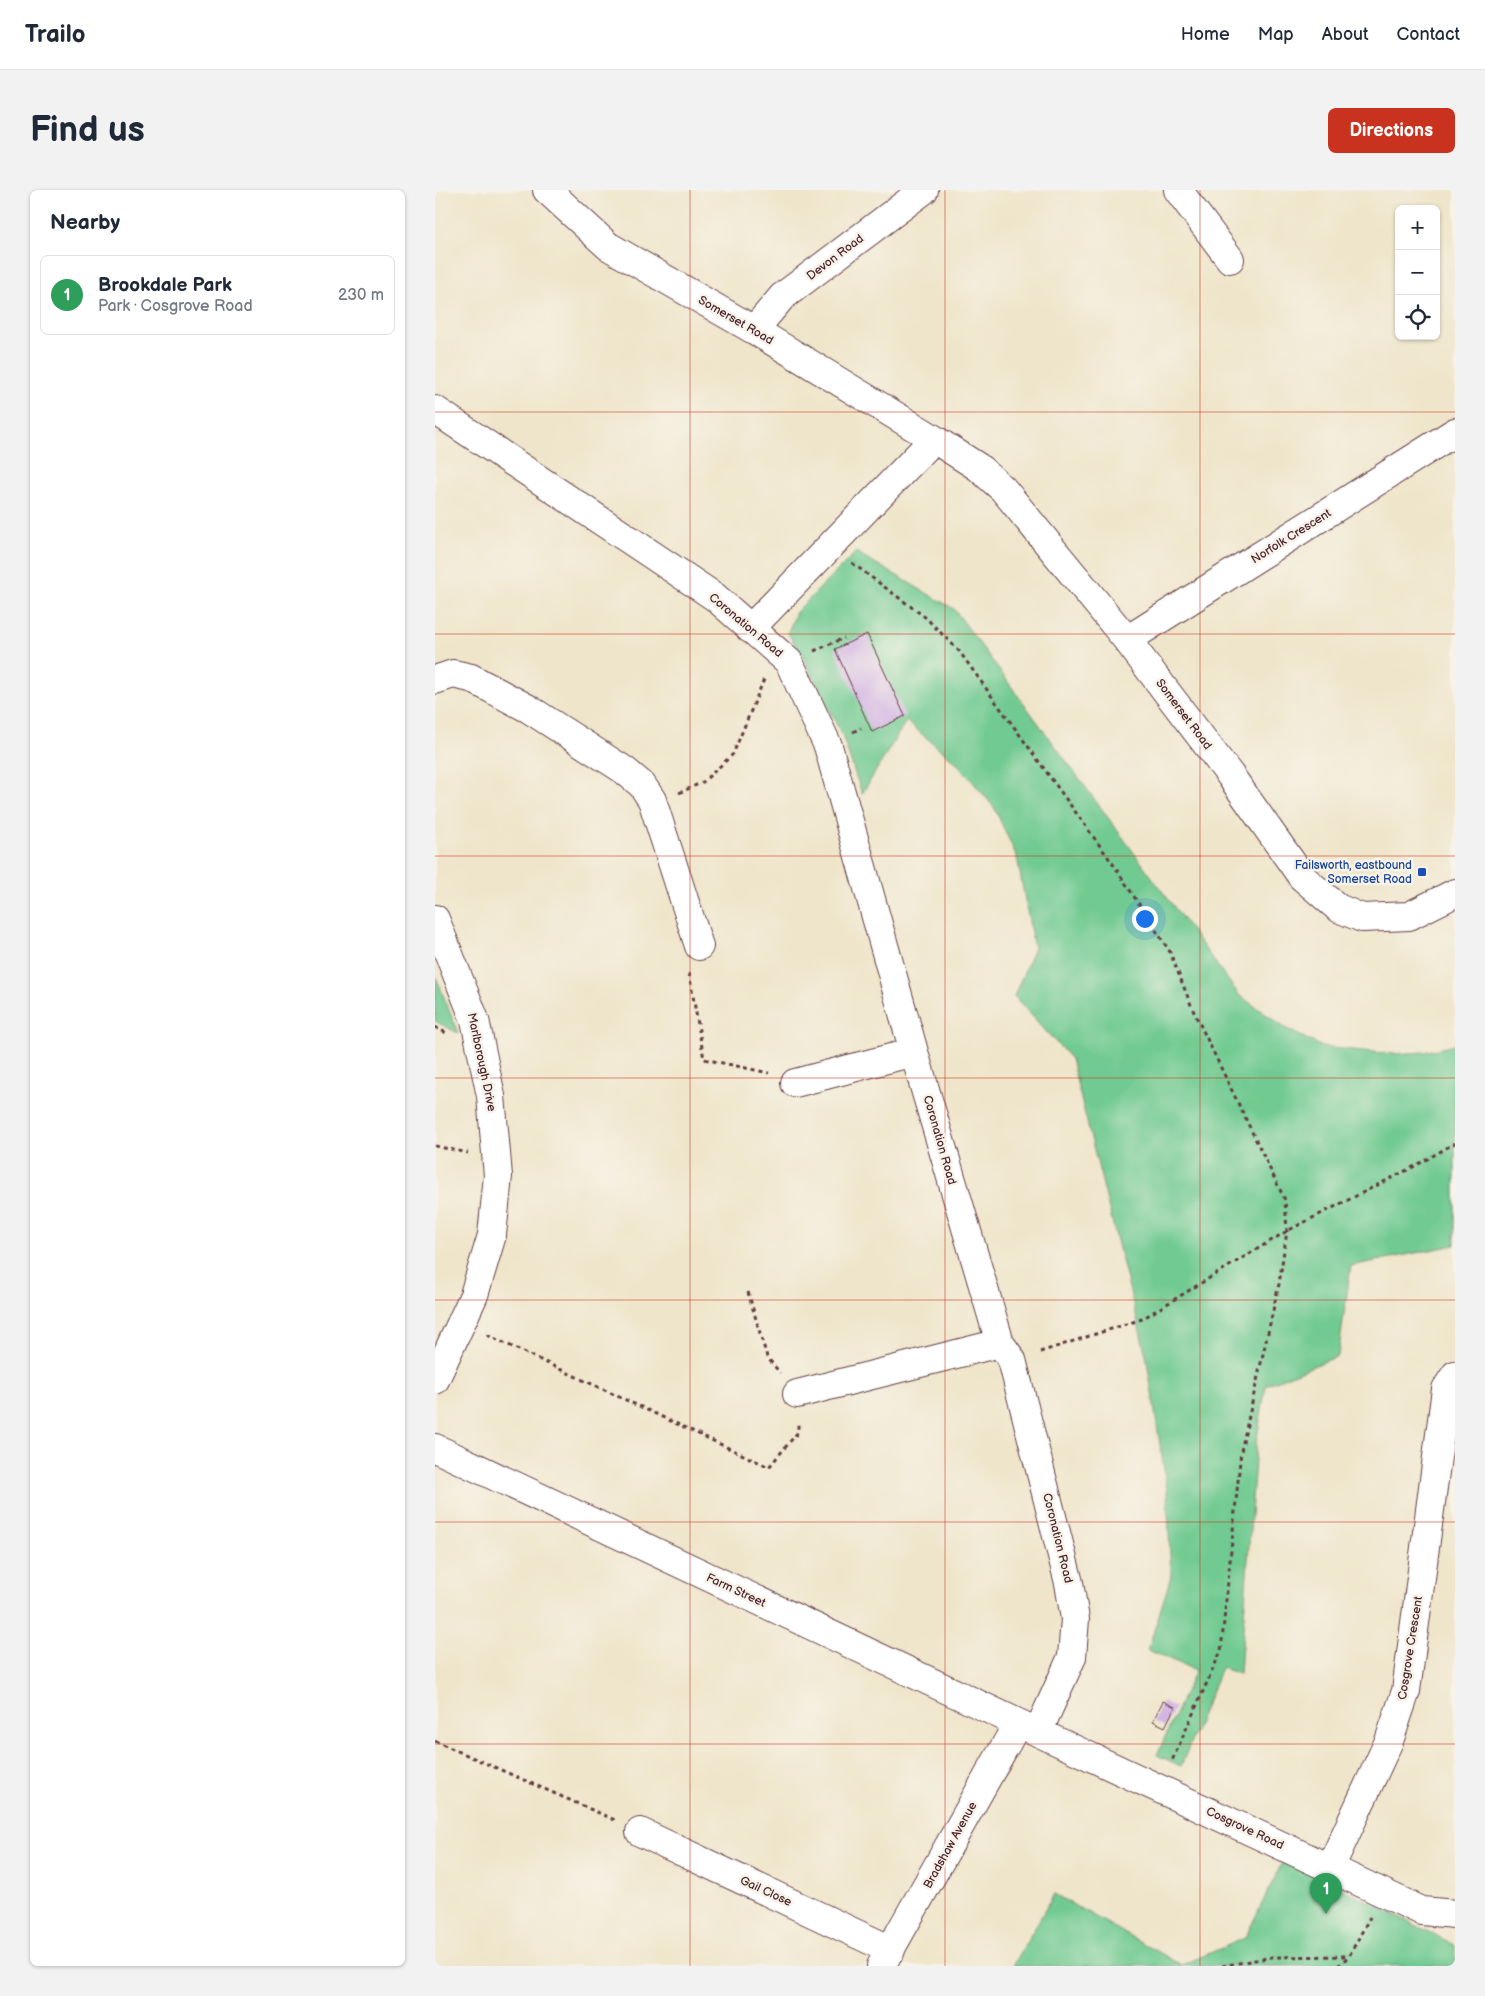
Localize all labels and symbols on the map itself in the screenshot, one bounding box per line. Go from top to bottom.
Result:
street label: Devon Road [804,231,867,284]
street label: Somerset Road [695,293,776,348]
street label: Norfolk Crescent [1248,506,1334,567]
street label: Coronation Road [706,590,786,661]
street label: Somerset Road [1152,676,1215,753]
place label: Failsworth, eastbound Somerset Road [1295,858,1412,887]
marker: Failsworth, eastbound Somerset Road [1416,866,1428,878]
your location [1132,906,1158,932]
street label: Marlborough Drive [464,1012,499,1113]
street label: Coronation Road [920,1094,959,1187]
street label: Coronation Road [1039,1492,1076,1585]
street label: Farm Street [704,1570,768,1611]
street label: Cosgrove Crescent [1395,1595,1426,1701]
street label: Bradshaw Avenue [920,1799,980,1891]
street label: Cosgrove Road [1204,1804,1286,1853]
street label: Gail Close [737,1873,794,1910]
pin: 1 [1310,1873,1342,1914]

